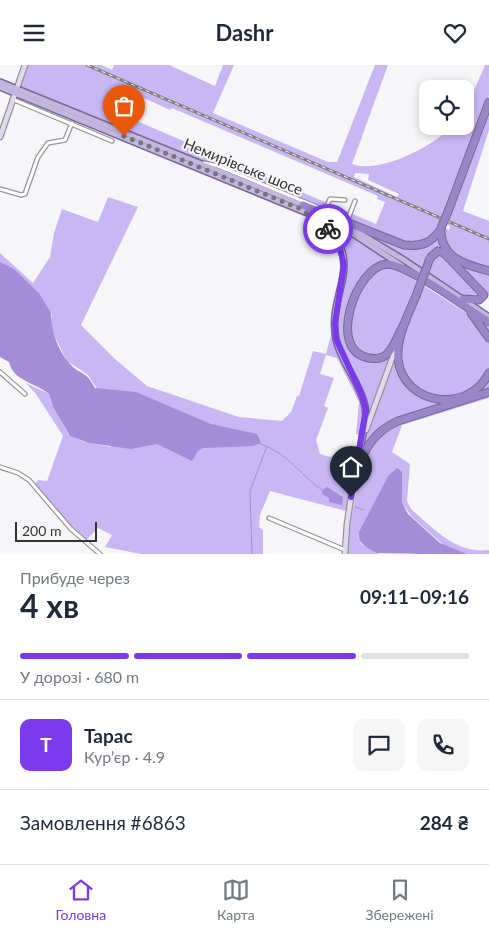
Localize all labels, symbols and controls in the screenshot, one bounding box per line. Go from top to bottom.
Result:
icon: menu [20,19,48,47]
text: Dashr [216,19,273,46]
icon: heart [441,19,469,47]
map controls [419,80,474,135]
button: locate [419,80,474,135]
pin [103,85,145,136]
icon: bag [110,92,138,120]
street label: Немирівське шосе [181,134,306,198]
courier [303,204,353,254]
icon: bike [314,215,342,243]
pin [330,446,372,497]
icon: home [337,453,365,481]
scale bar [15,519,98,542]
text: 200 m [22,522,61,539]
text: Прибуде через [20,568,130,587]
text: 09:11–09:16 [360,585,469,608]
text: 4 хв [20,586,79,625]
text: У дорозі · 680 m [20,667,139,686]
button: chat [353,719,405,771]
button: phone [417,719,469,771]
text: Тарас [84,724,133,747]
text: Т [40,733,52,756]
text: Кур’єр · 4.9 [84,747,165,766]
text: Замовлення #6863 [20,811,186,834]
text: 284 ₴ [420,811,469,834]
tab: Головна [55,876,106,923]
tab: Карта [217,876,255,923]
tab: Збережені [366,876,434,923]

